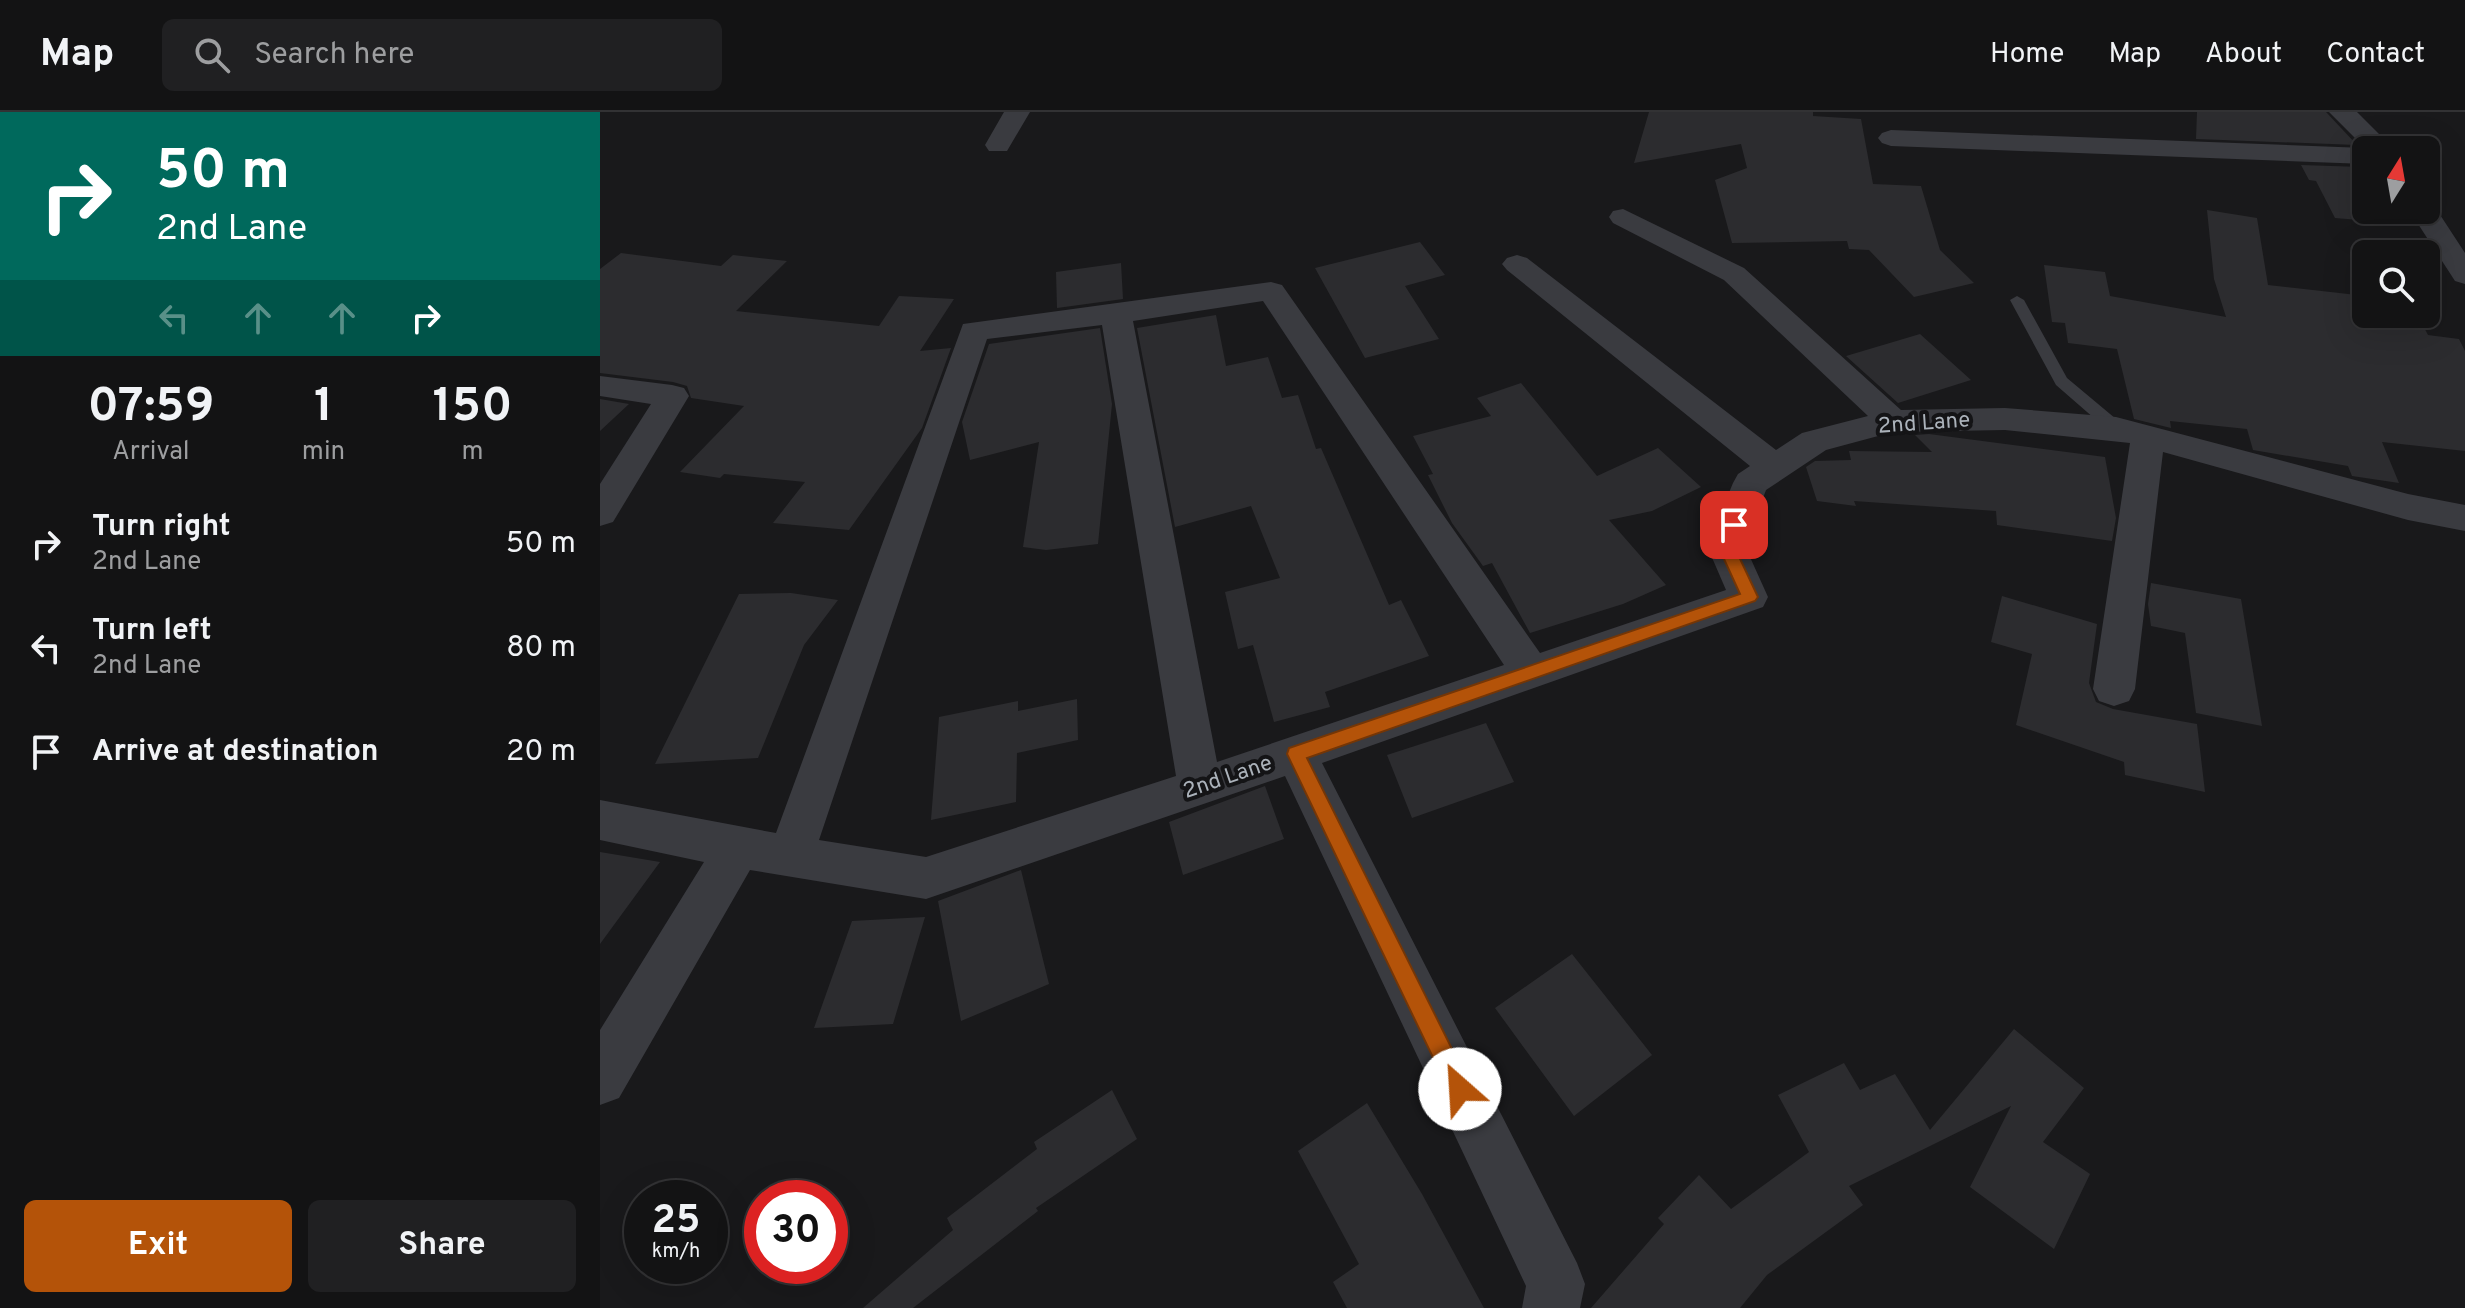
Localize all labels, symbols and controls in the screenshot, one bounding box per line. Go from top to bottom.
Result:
search box [162,19,722,91]
text: Map [40,31,114,80]
icon: search [190,33,234,77]
text: Search here [254,37,414,74]
text: Home [1990,37,2064,73]
text: Map [2108,37,2161,73]
text: About [2205,37,2282,73]
text: Contact [2326,37,2425,73]
north arrow [2352,136,2440,224]
map controls [2352,136,2440,328]
text: 50 m [156,138,290,208]
icon: right [24,144,128,248]
text: 2nd Lane [156,207,307,253]
button: search [2352,240,2440,328]
icon: left [152,296,196,340]
icon: ahead [236,296,280,340]
icon: ahead [320,296,364,340]
icon: right [404,296,448,340]
text: 07:59 [87,378,214,438]
text: 1 [314,378,333,438]
text: 150 [433,378,513,438]
street label: 2nd Lane [1877,407,1971,441]
text: Arrival [112,436,190,469]
text: min [302,436,345,469]
text: m [462,436,484,469]
pin [1700,491,1768,559]
icon: arrive [1712,503,1756,547]
text: Turn right [92,509,230,546]
icon: right [24,522,68,566]
text: 50 m [506,526,576,563]
text: 2nd Lane [92,546,201,579]
text: Turn left [92,613,212,650]
icon: left [24,626,68,670]
text: 80 m [506,630,576,667]
text: 2nd Lane [92,650,201,683]
icon: arrive [24,730,68,774]
text: Arrive at destination [92,734,378,771]
text: 20 m [506,734,576,771]
street label: 2nd Lane [1180,750,1276,806]
position arrow [1418,1047,1502,1131]
speed limit sign: 30 [744,1180,848,1284]
text: 25 [652,1197,700,1247]
button: Exit [24,1200,292,1292]
button: Share [308,1200,576,1292]
text: km/h [652,1239,700,1265]

